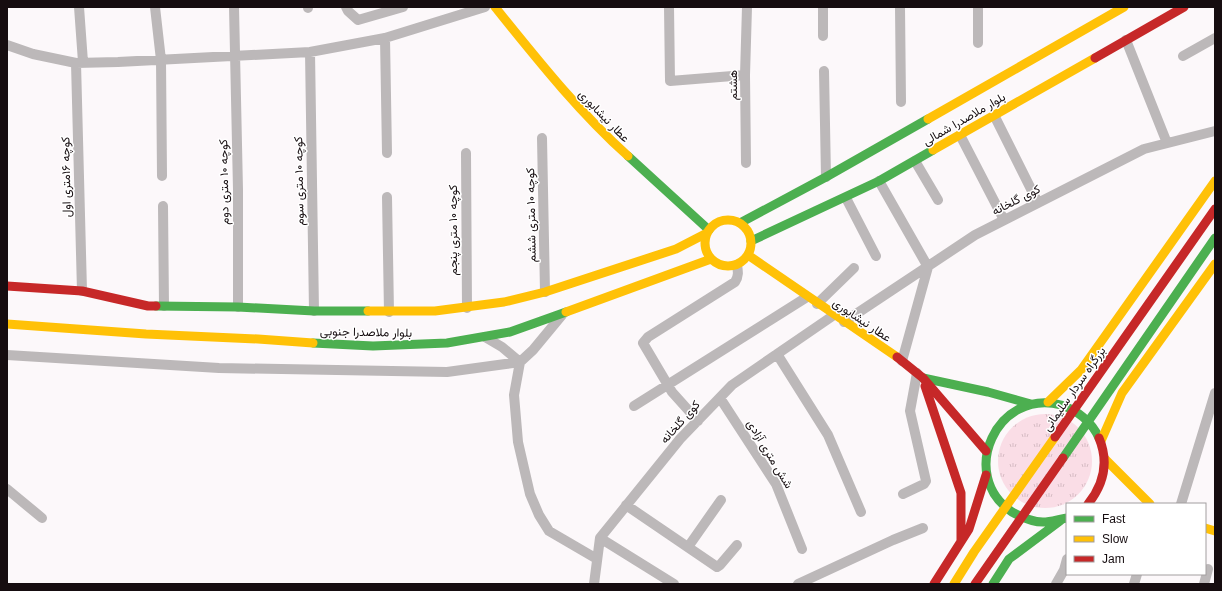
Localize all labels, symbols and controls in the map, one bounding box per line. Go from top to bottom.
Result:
street label: هشتم [726,70,741,100]
street label: عطار نیشابوری [575,87,632,146]
street label: بلوار ملاصدرا شمالی [920,90,1008,149]
street label: کوچه ۱۰ متری سوم [291,136,308,226]
street label: کوچه ۱۶متری اول [58,137,75,217]
street label: کوچه ۱۰ متری دوم [216,139,233,225]
street label: کوچه ۱۰ متری ششم [523,168,540,262]
street label: کوی گلخانه [989,182,1043,219]
street label: کوچه ۱۰ متری پنجم [446,185,461,275]
street label: عطار نیشابوری [830,295,894,345]
street label: بلوار ملاصدرا جنوبی [320,324,412,341]
street label: بزرگراه سردار سلیمانی [1040,344,1109,434]
street label: کوی گلخانه [657,398,704,447]
street label: شش متری آزادی [743,417,796,491]
legend [1066,503,1206,575]
text: Fast [1102,512,1126,526]
text: Slow [1102,532,1128,546]
text: Jam [1102,552,1125,566]

